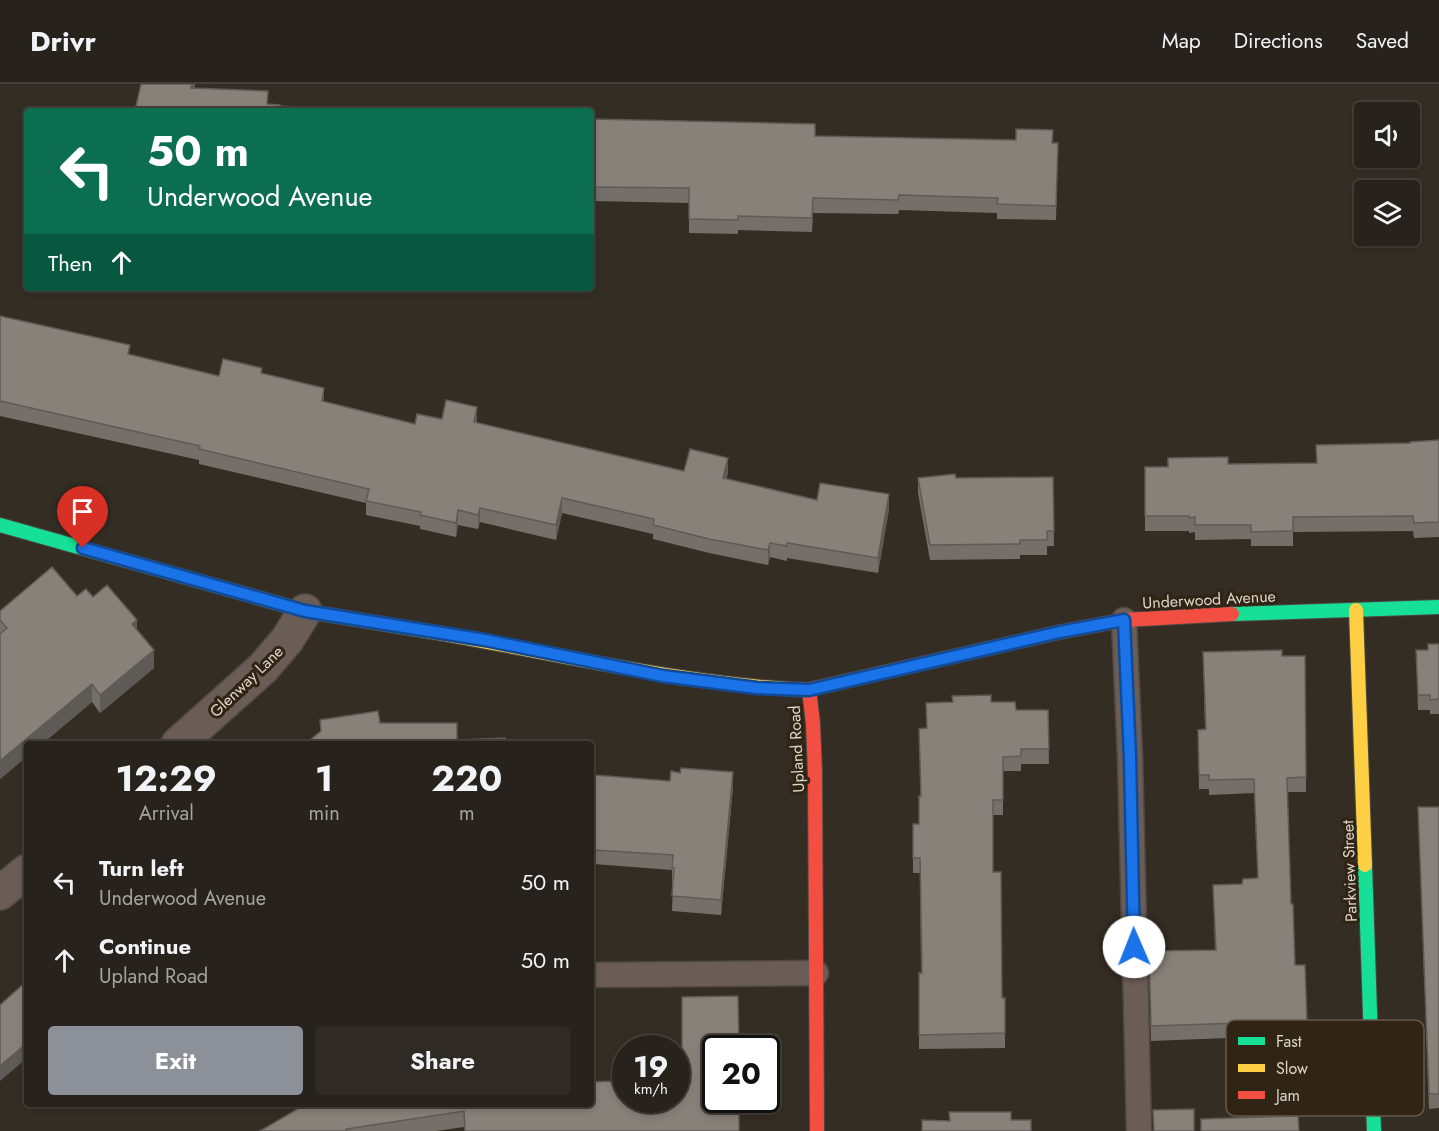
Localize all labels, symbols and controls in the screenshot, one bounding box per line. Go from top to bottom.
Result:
text: Drivr [30,21,96,62]
text: Map [1162,26,1201,56]
text: Directions [1234,26,1323,56]
text: Saved [1356,26,1409,56]
map controls [1354,102,1420,246]
button: sound [1354,102,1420,168]
text: 50 m [147,121,249,182]
icon: left [48,132,126,210]
text: Underwood Avenue [147,177,372,216]
button: layers [1354,180,1420,246]
icon: ahead [105,246,138,279]
text: Then [48,247,93,279]
pin [57,486,108,548]
icon: arrive [66,495,99,528]
street label: Underwood Avenue [1142,585,1276,614]
street label: Glenway Lane [204,640,288,722]
street label: Upland Road [783,705,810,793]
text: 12:29 [116,752,217,804]
text: 1 [315,752,333,804]
text: 220 [431,752,502,804]
text: Arrival [139,799,194,828]
text: min [308,799,340,828]
text: m [459,799,475,828]
street label: Parkview Street [1336,820,1363,922]
text: Turn left [99,852,184,884]
icon: left [48,866,81,899]
text: 50 m [521,866,570,898]
text: Underwood Avenue [99,884,266,913]
position arrow [1102,915,1166,979]
text: Continue [99,930,191,962]
icon: ahead [48,944,81,977]
text: 50 m [521,944,570,976]
text: Upland Road [99,962,208,991]
legend [1226,1020,1424,1116]
button: Exit [48,1026,303,1095]
button: Share [315,1026,570,1095]
text: Fast [1276,1030,1302,1053]
speed limit sign: 20 [702,1035,780,1113]
text: 19 [633,1045,669,1088]
text: Slow [1276,1057,1308,1080]
text: km/h [634,1078,668,1100]
text: Jam [1274,1084,1300,1107]

